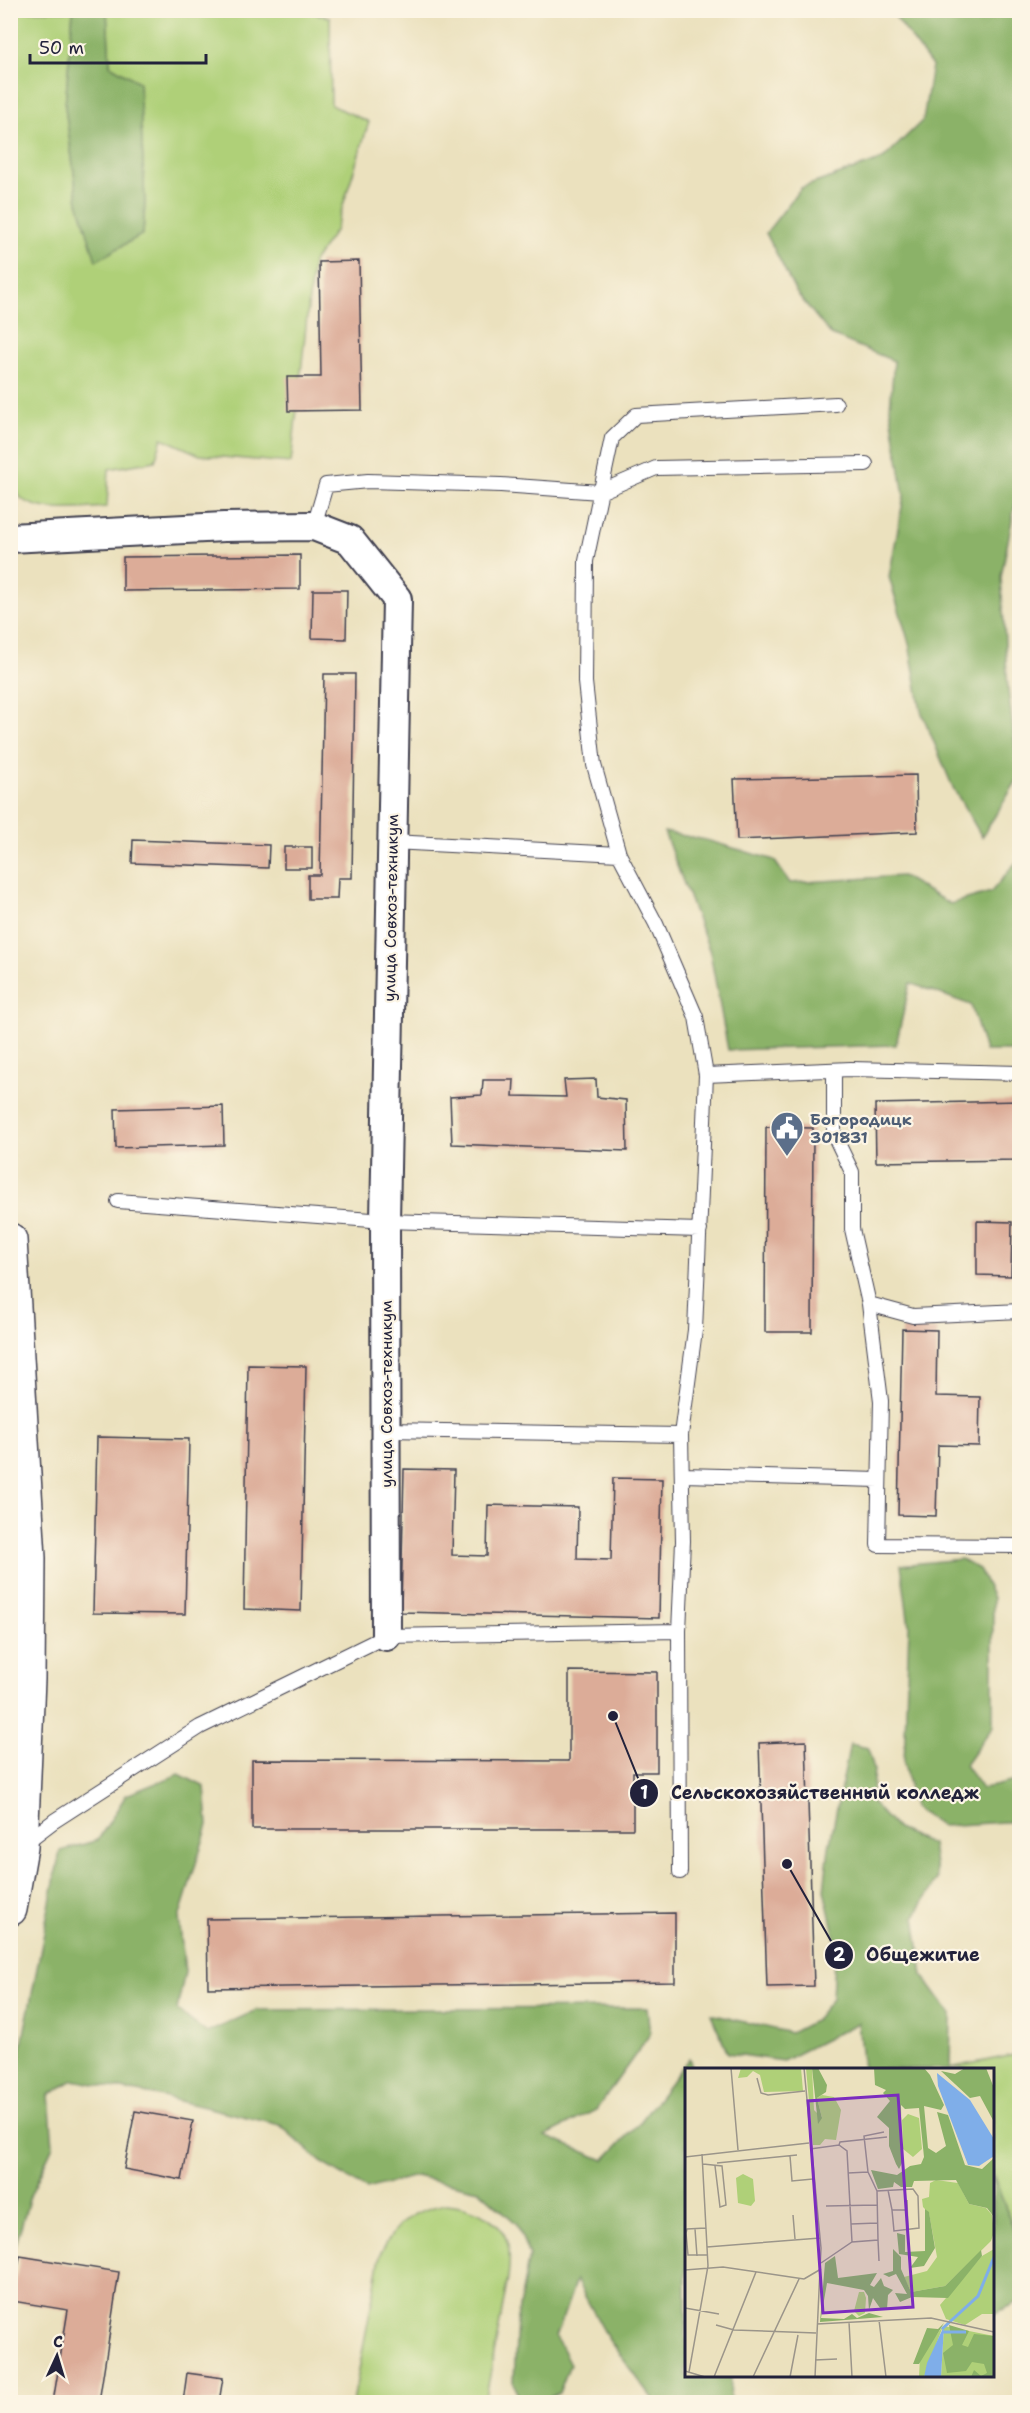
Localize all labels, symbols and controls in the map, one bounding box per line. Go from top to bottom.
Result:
scale bar [30,27,206,65]
text: 50 m [39,36,84,60]
street label: улица Совхоз-техникум [379,814,403,1002]
place label: Богородицк 301831 [810,1109,912,1148]
public building icon: Богородицк 301831 [769,1110,805,1157]
street label: улица Совхоз-техникум [376,1300,397,1488]
callout: Сельскохозяйственный колледж [629,1775,991,1811]
text: 1 [640,1781,648,1805]
text: Сельскохозяйственный колледж [671,1781,980,1805]
callout: Общежитие [824,1937,992,1973]
text: 2 [833,1943,846,1967]
text: Общежитие [866,1943,980,1967]
inset map [685,2068,994,2377]
north arrow [27,2326,87,2386]
text: С [52,2331,64,2352]

